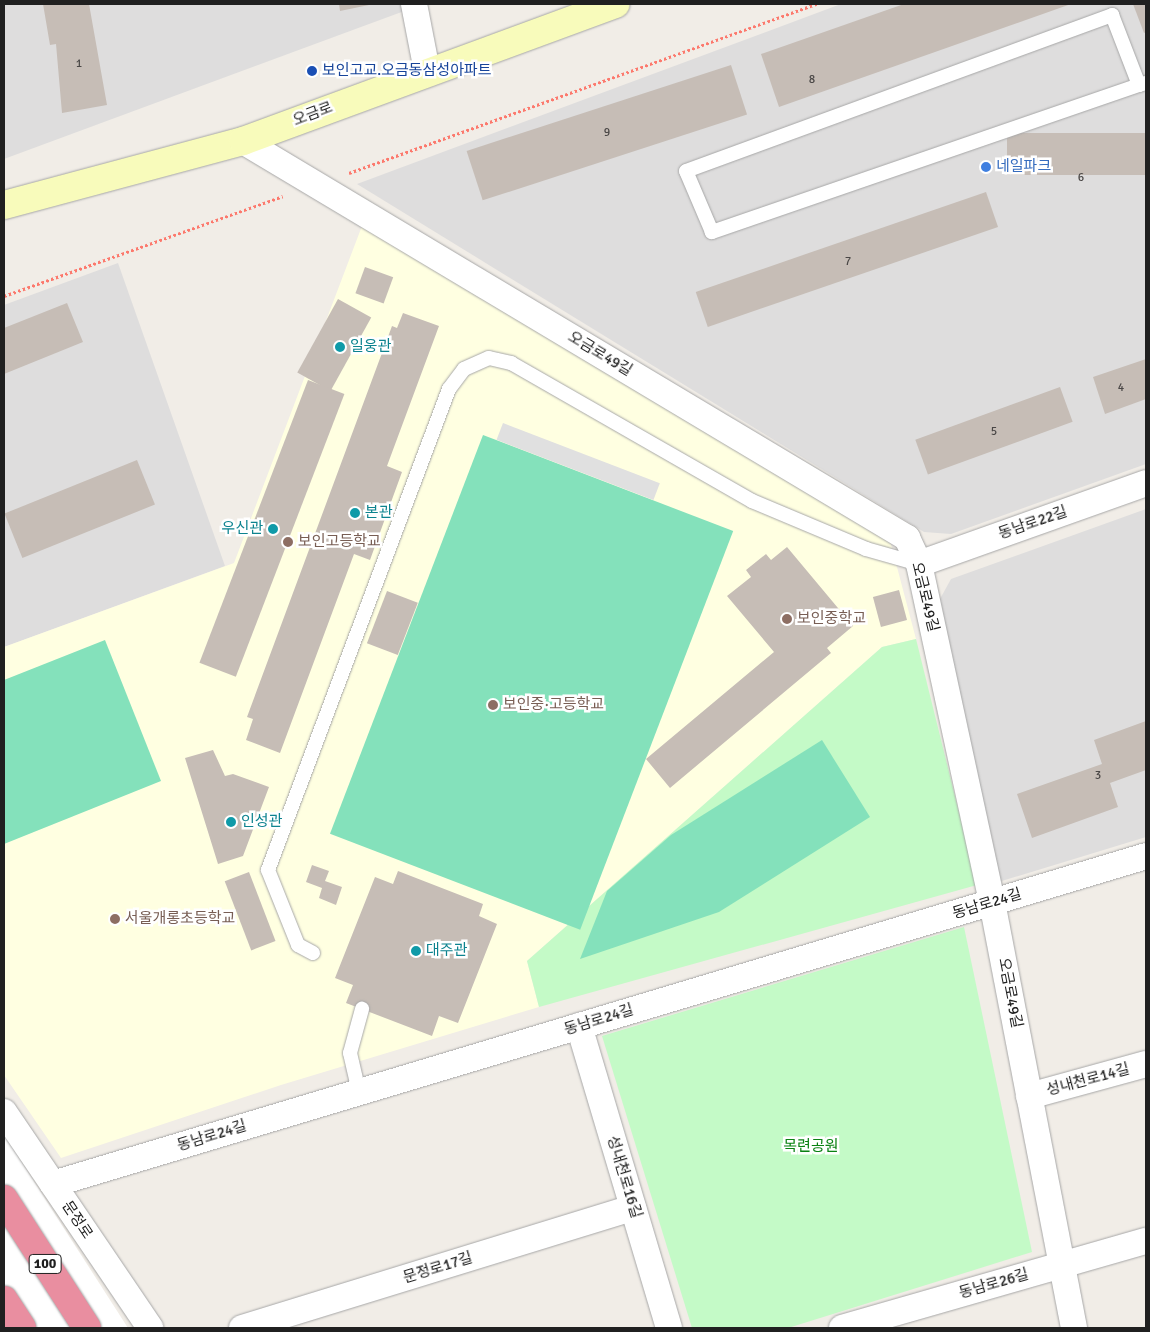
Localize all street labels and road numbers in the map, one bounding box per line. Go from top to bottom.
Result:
street label: 오금로 [290,98,336,130]
street label: 오금로49길 [565,328,635,380]
street label: 동남로22길 [996,503,1070,543]
street label: 오금로49길 [908,560,942,634]
street label: 동남로24길 [950,885,1024,923]
street label: 오금로49길 [994,956,1026,1030]
street label: 동남로24길 [562,1001,636,1039]
street label: 성내천로14길 [1045,1060,1131,1100]
street label: 동남로24길 [175,1117,249,1155]
street label: 성내천로16길 [603,1134,645,1220]
street label: 문정로 [58,1198,96,1242]
street label: 문정로17길 [401,1249,475,1287]
road number: 100 [28,1252,62,1276]
street label: 동남로26길 [957,1266,1031,1302]

